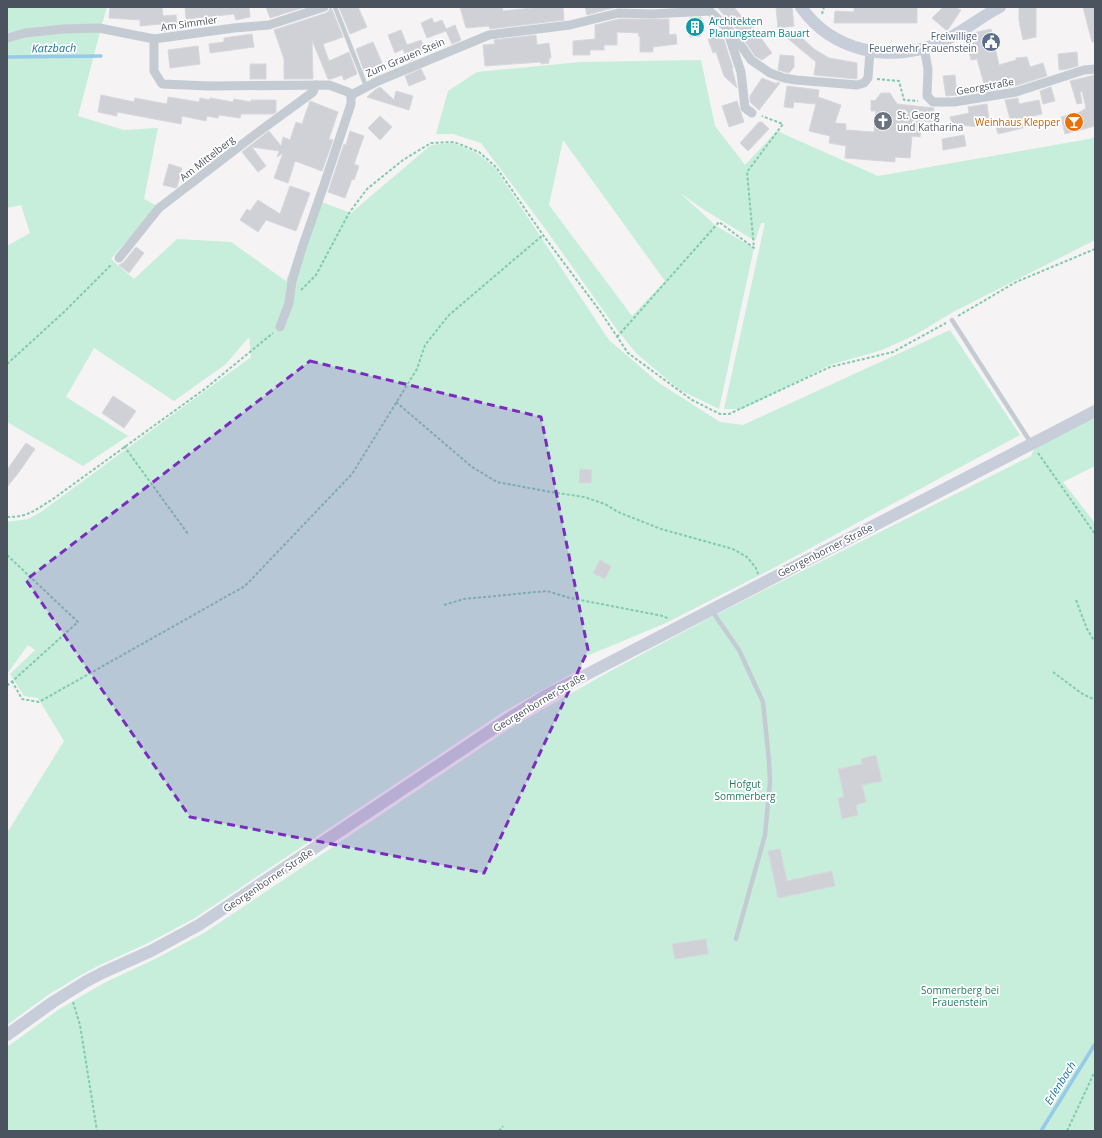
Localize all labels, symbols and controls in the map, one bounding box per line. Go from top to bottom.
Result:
street label: Am Simmler [160,12,218,34]
place label: Architekten Planungsteam Bauart [709,14,810,40]
building icon: Architekten Planungsteam Bauart [684,16,706,38]
place label: Freiwillige Feuerwehr Frauenstein [869,29,977,55]
public building icon: Freiwillige Feuerwehr Frauenstein [980,31,1002,53]
street label: Zum Grauen Stein [363,34,447,80]
water label: Katzbach [31,40,77,55]
street label: Georgstraße [955,74,1015,98]
place label: St. Georg und Katharina [897,108,963,134]
church icon: St. Georg und Katharina [872,110,894,132]
bar icon: Weinhaus Klepper [1063,111,1085,133]
place label: Weinhaus Klepper [975,115,1060,129]
street label: Am Mittelberg [177,132,238,184]
street label: Georgenborner Straße [775,520,875,580]
street label: Georgenborner Straße [490,669,588,735]
park label: Hofgut Sommerberg [715,777,776,803]
street label: Georgenborner Straße [220,845,316,915]
park label: Sommerberg bei Frauenstein [921,983,999,1009]
water label: Erlenbach [1040,1058,1079,1107]

